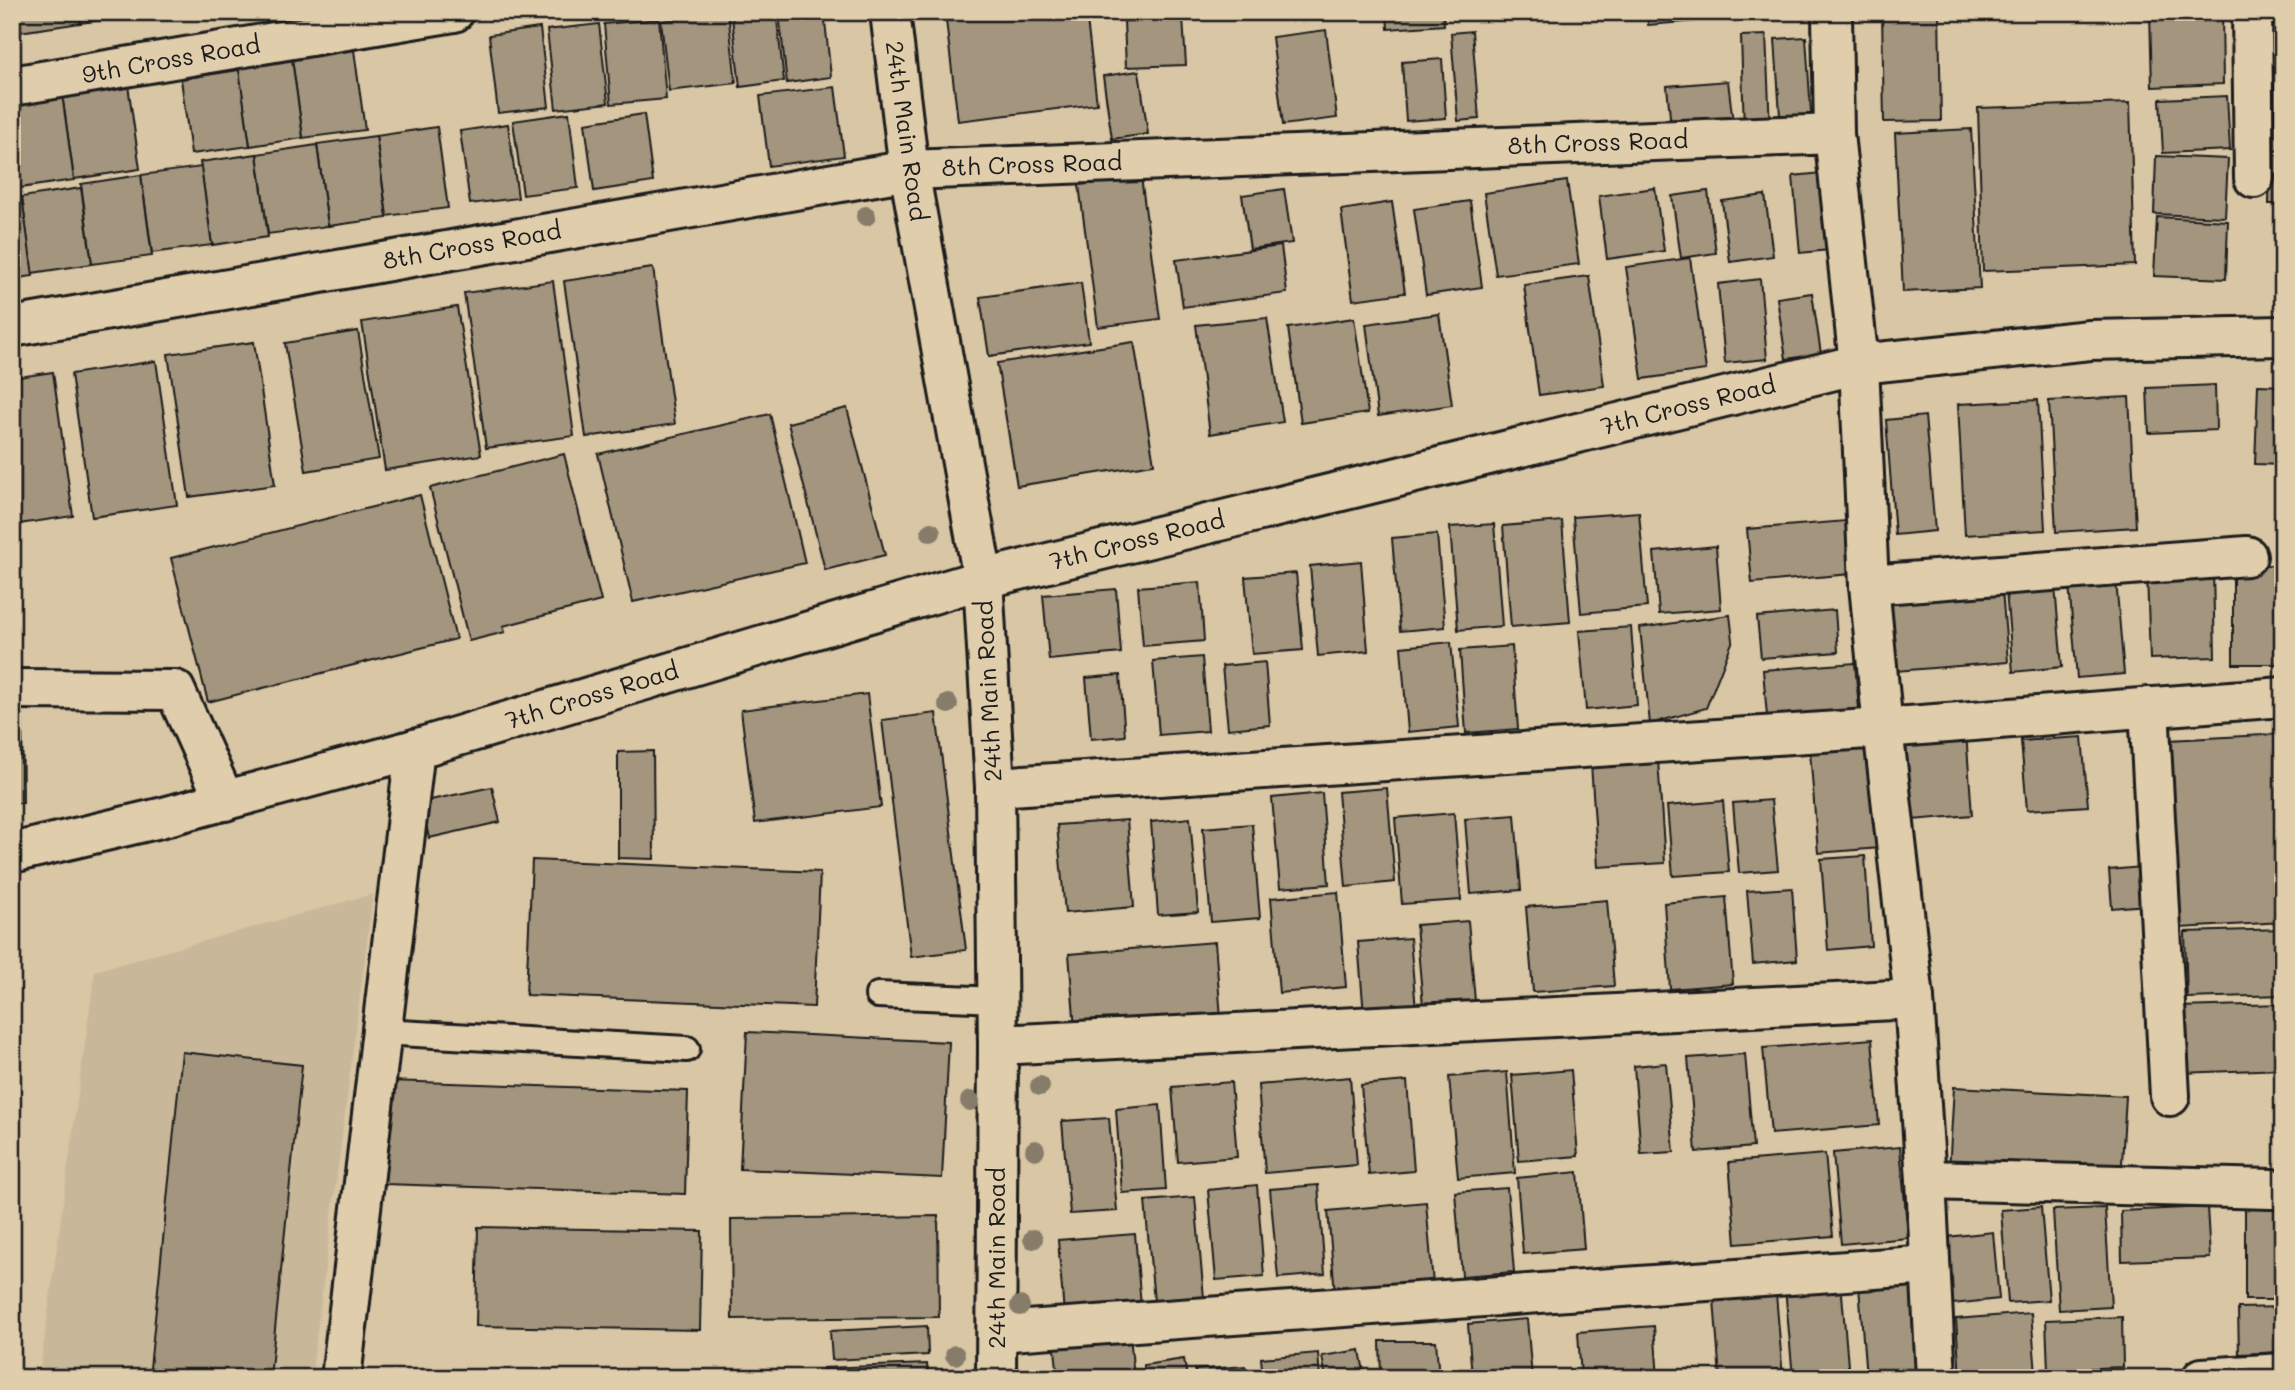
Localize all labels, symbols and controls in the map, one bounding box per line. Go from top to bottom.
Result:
street label: 9th Cross Road [79,28,262,89]
street label: 24th Main Road [880,39,935,223]
street label: 8th Cross Road [1507,123,1689,160]
street label: 8th Cross Road [941,145,1123,182]
street label: 8th Cross Road [380,214,563,275]
street label: 7th Cross Road [1597,368,1778,441]
street label: 7th Cross Road [1046,503,1227,576]
street label: 24th Main Road [967,600,1008,782]
street label: 7th Cross Road [501,654,682,736]
street label: 24th Main Road [980,1167,1011,1349]

